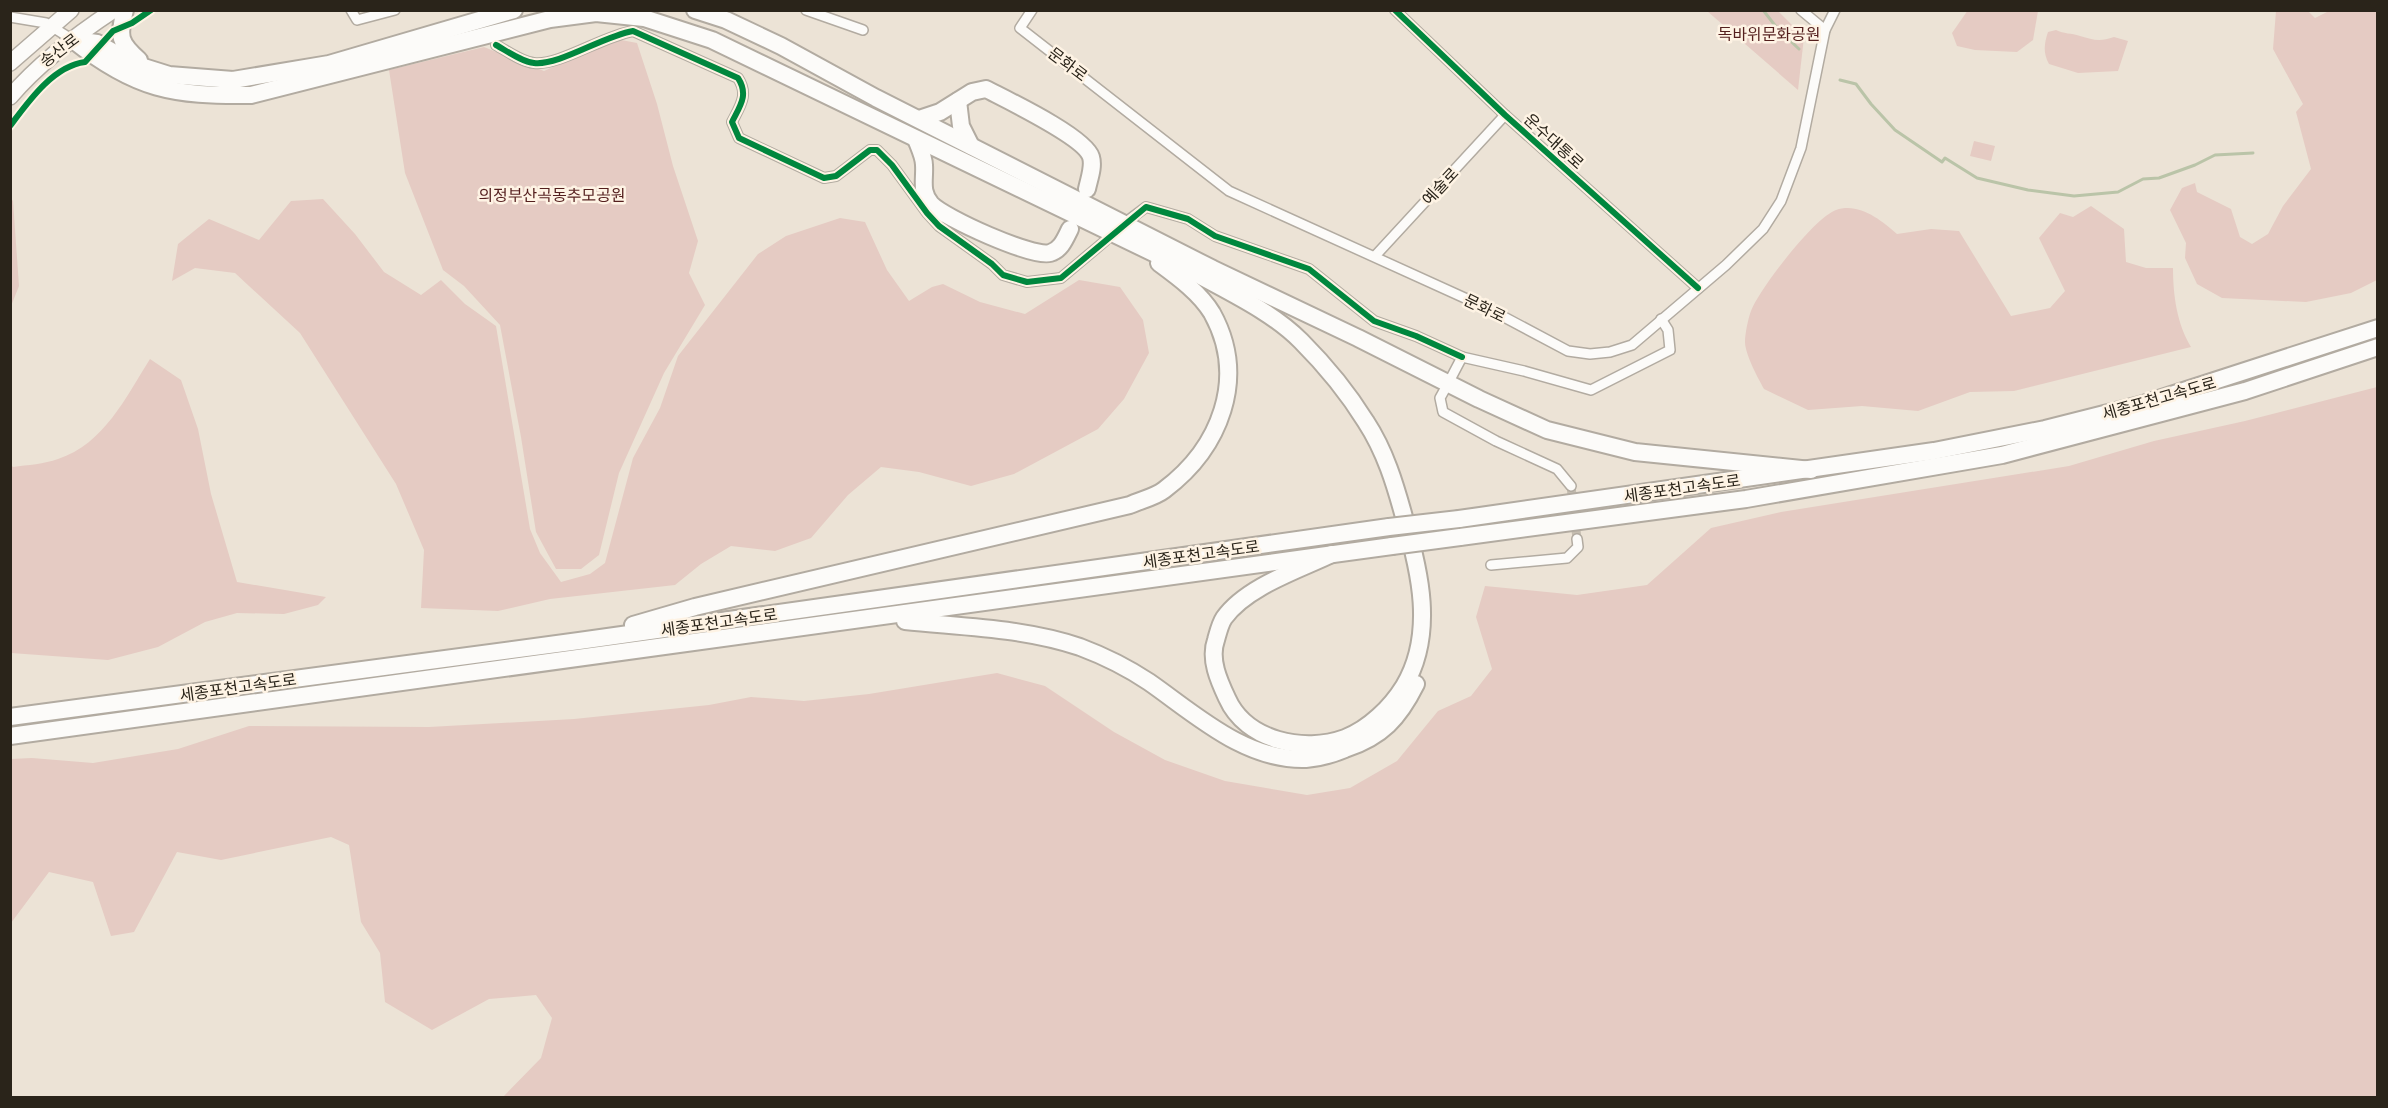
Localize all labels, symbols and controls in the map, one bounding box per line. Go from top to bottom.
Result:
park label: 독바위문화공원 [1717,26,1821,43]
street label: 송산로 [37,30,82,70]
street label: 문화로 [1045,44,1091,85]
street label: 운수대통로 [1521,110,1587,172]
street label: 예술로 [1419,164,1462,208]
park label: 의정부산곡동추모공원 [478,187,626,204]
street label: 문화로 [1461,291,1509,326]
street label: 세종포천고속도로 [2100,374,2218,423]
street label: 세종포천고속도로 [1623,472,1742,505]
street label: 세종포천고속도로 [1142,538,1261,571]
street label: 세종포천고속도로 [660,606,779,639]
street label: 세종포천고속도로 [179,671,298,704]

